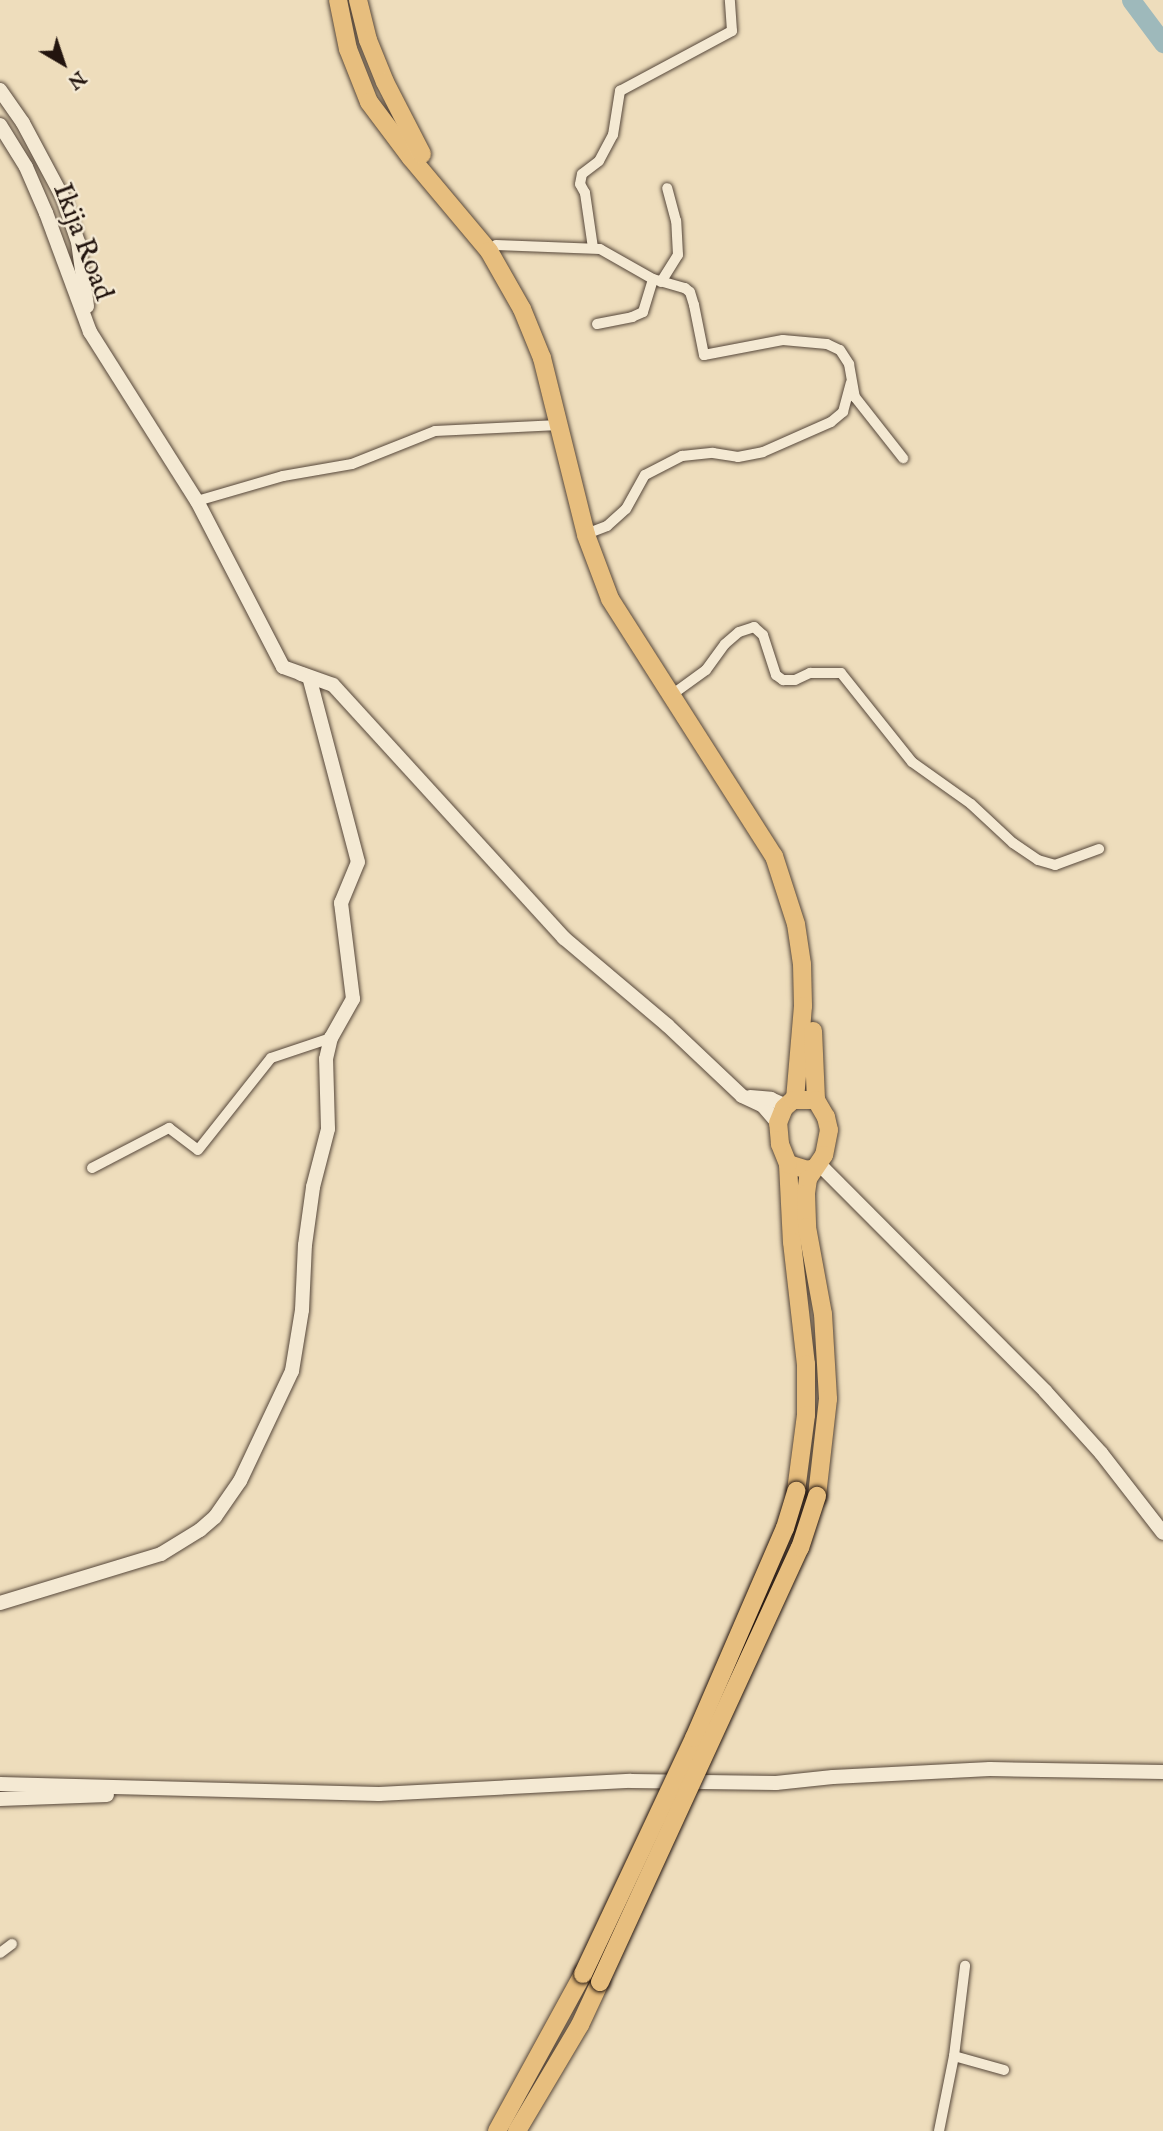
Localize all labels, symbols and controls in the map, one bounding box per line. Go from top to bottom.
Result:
north arrow [28,28,98,98]
text: N [62,65,90,94]
street label: Ikija Road [44,179,120,305]

